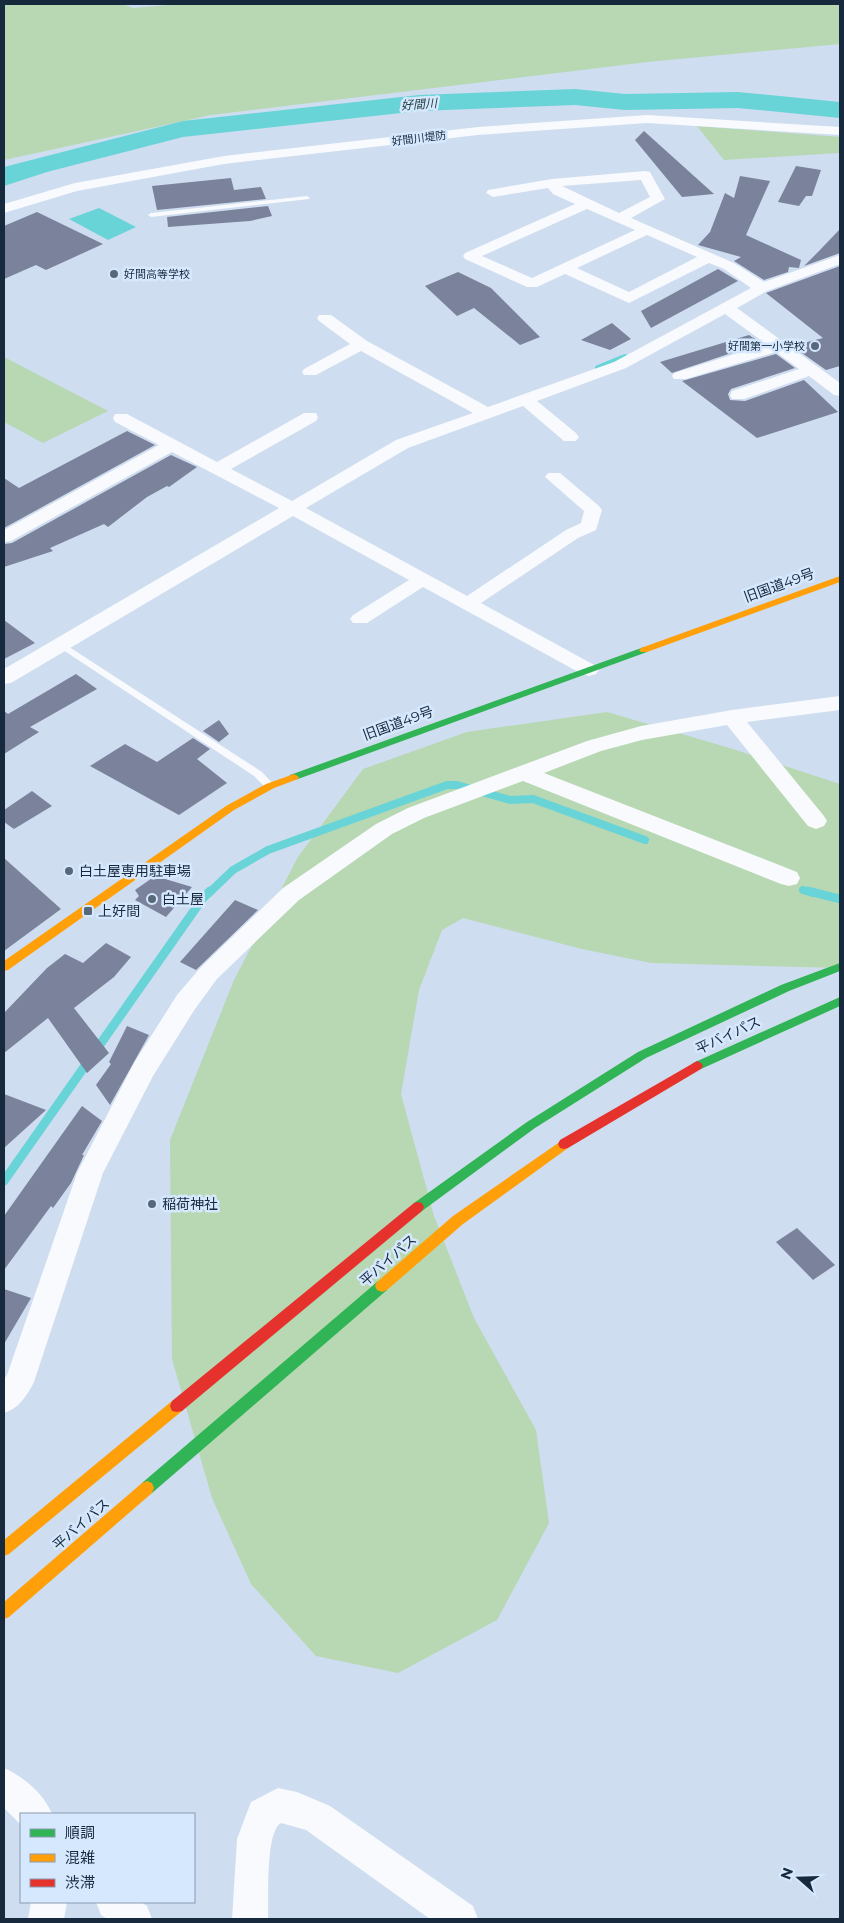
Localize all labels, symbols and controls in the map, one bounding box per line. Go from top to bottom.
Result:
water label: 好間川 [401,95,439,113]
street label: 好間川堤防 [391,128,447,148]
place label: 好間高等学校 [124,267,190,281]
marker: 好間高等学校 [108,268,120,280]
place label: 好間第一小学校 [728,339,805,353]
marker: 好間第一小学校 [809,340,821,352]
street label: 旧国道49号 [741,564,817,606]
street label: 旧国道49号 [360,702,436,744]
place label: 白土屋専用駐車場 [79,862,191,880]
marker: 白土屋専用駐車場 [63,865,75,877]
place label: 白土屋 [162,890,204,908]
marker: 白土屋 [146,893,158,905]
place label: 上好間 [98,902,140,920]
marker: 上好間 [82,905,94,917]
street label: 平バイパス [693,1012,763,1058]
place label: 稲荷神社 [162,1195,218,1213]
marker: 稲荷神社 [146,1198,158,1210]
street label: 平バイパス [356,1230,420,1290]
street label: 平バイパス [49,1494,113,1554]
legend [20,1813,195,1903]
text: 順調 [65,1823,95,1842]
text: 混雑 [65,1848,95,1867]
north arrow [774,1853,824,1903]
text: N [776,1865,797,1882]
text: 渋滞 [65,1873,95,1892]

